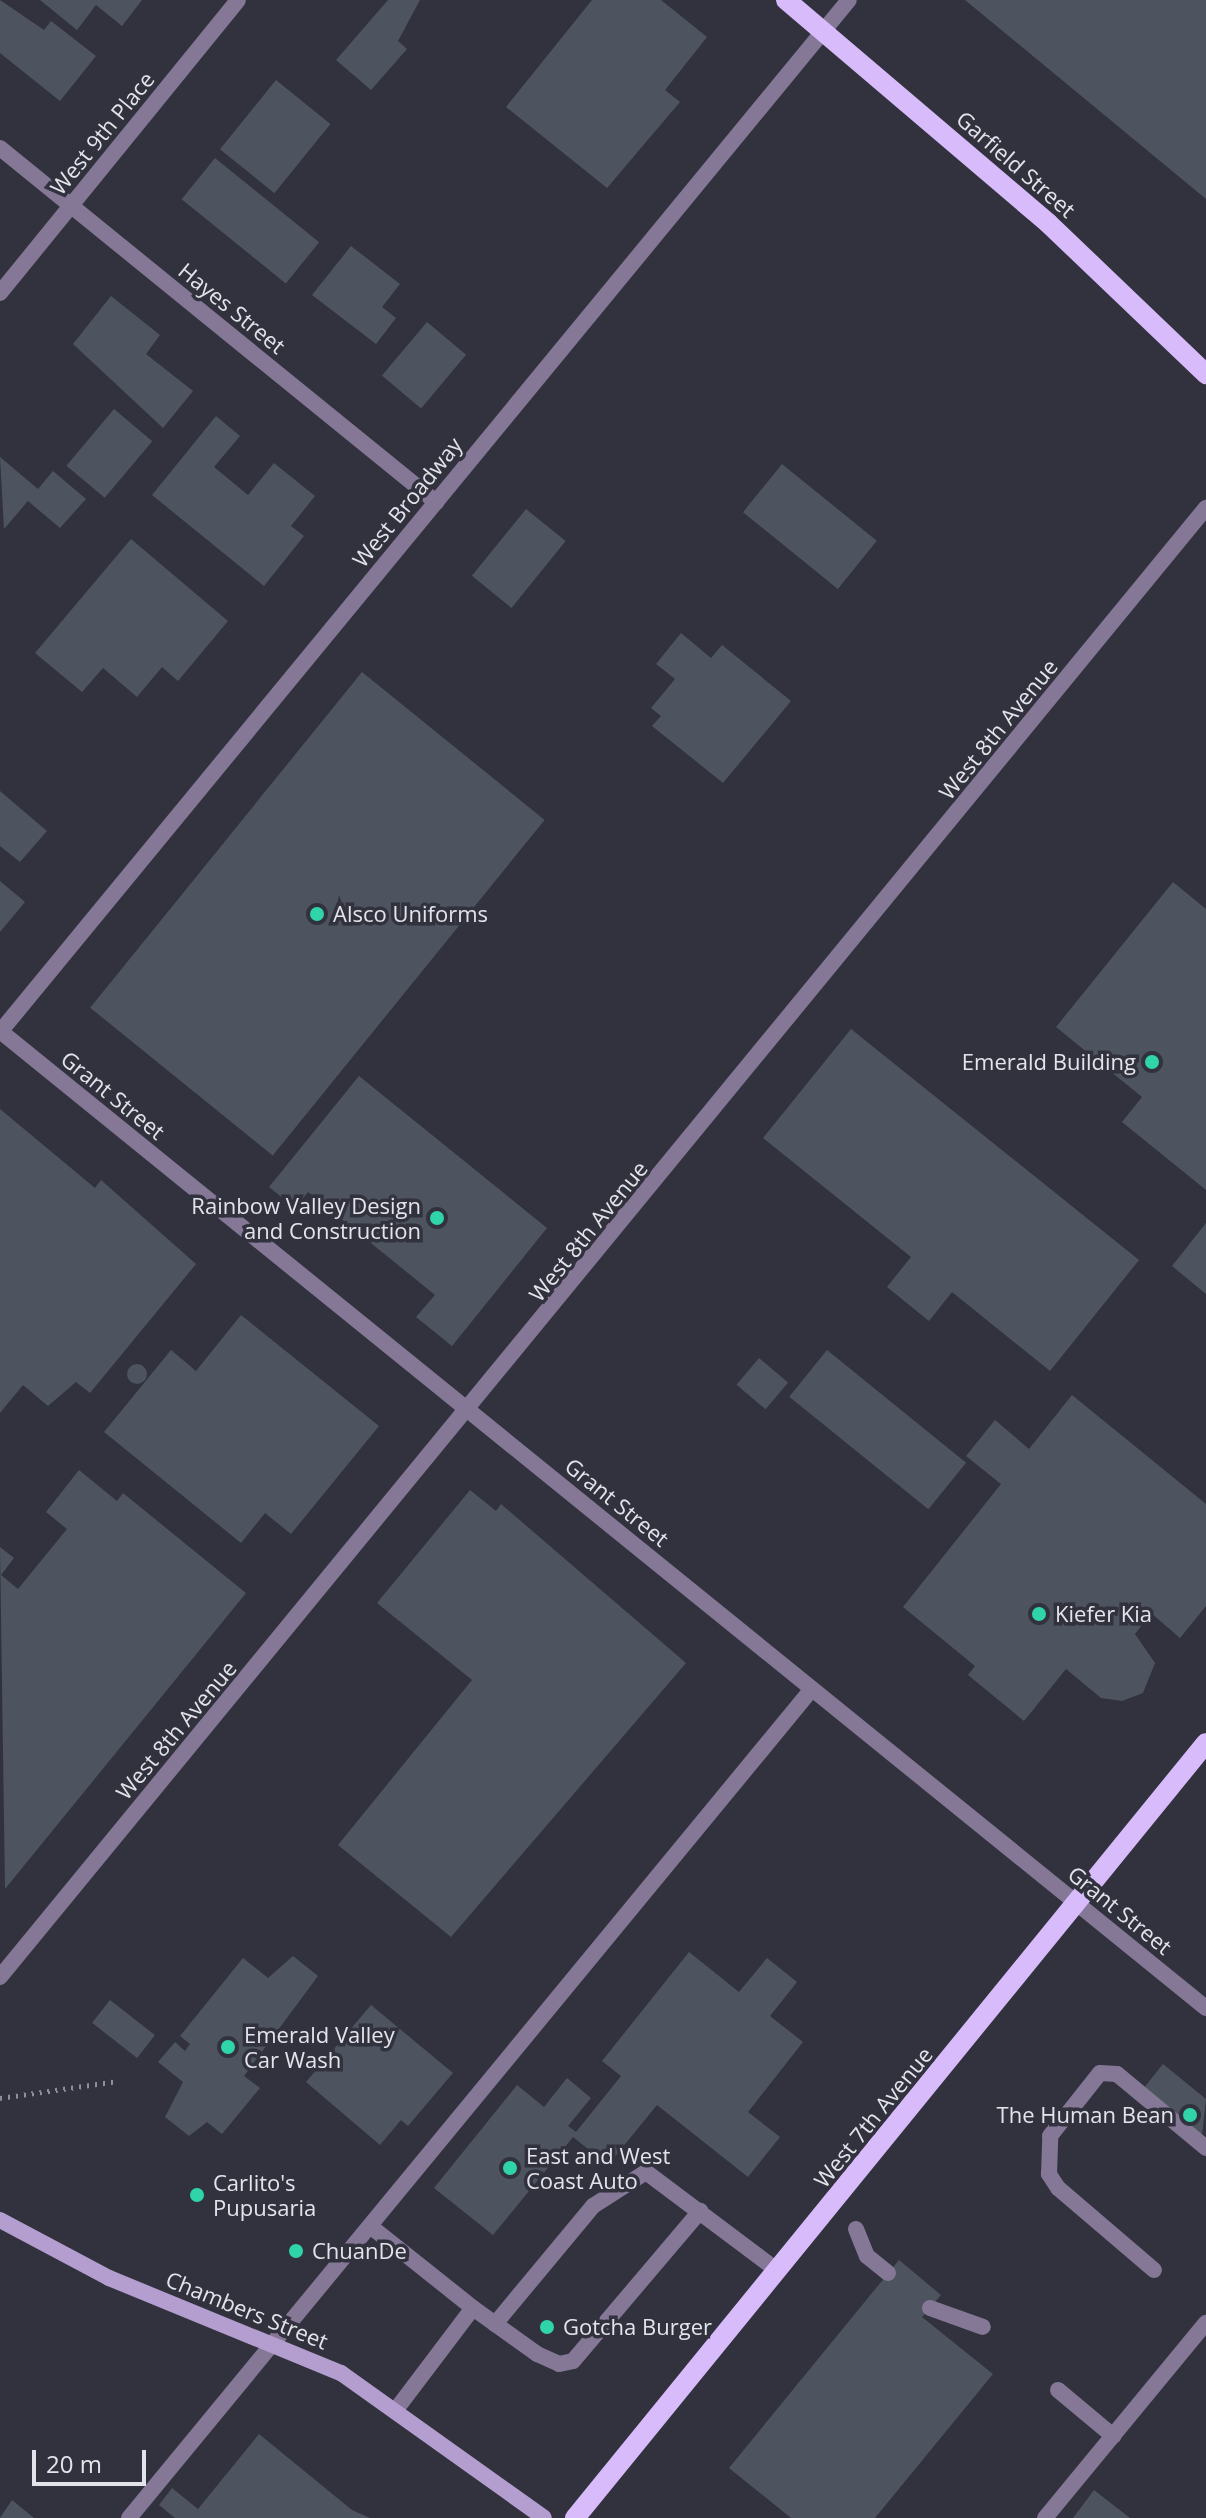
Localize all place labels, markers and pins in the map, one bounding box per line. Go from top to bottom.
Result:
place label: Alsco Uniforms [333,901,488,927]
marker: Alsco Uniforms [308,905,326,923]
place label: Emerald Building [962,1049,1136,1075]
marker: Emerald Building [1143,1053,1161,1071]
place label: Rainbow Valley Design and Construction [191,1192,421,1244]
marker: Rainbow Valley Design and Construction [428,1209,446,1227]
place label: Kiefer Kia [1055,1601,1152,1627]
marker: Kiefer Kia [1030,1605,1048,1623]
place label: Emerald Valley Car Wash [244,2021,395,2072]
marker: Emerald Valley Car Wash [219,2038,237,2056]
place label: The Human Bean [997,2102,1174,2128]
marker: The Human Bean [1181,2106,1199,2124]
place label: East and West Coast Auto [526,2142,670,2194]
marker: East and West Coast Auto [501,2159,519,2177]
place label: Carlito's Pupusaria [213,2169,316,2220]
marker: Carlito's Pupusaria [188,2186,206,2204]
place label: ChuanDe [312,2238,407,2264]
marker: ChuanDe [287,2242,305,2260]
place label: Gotcha Burger [563,2314,712,2340]
marker: Gotcha Burger [538,2318,556,2336]

